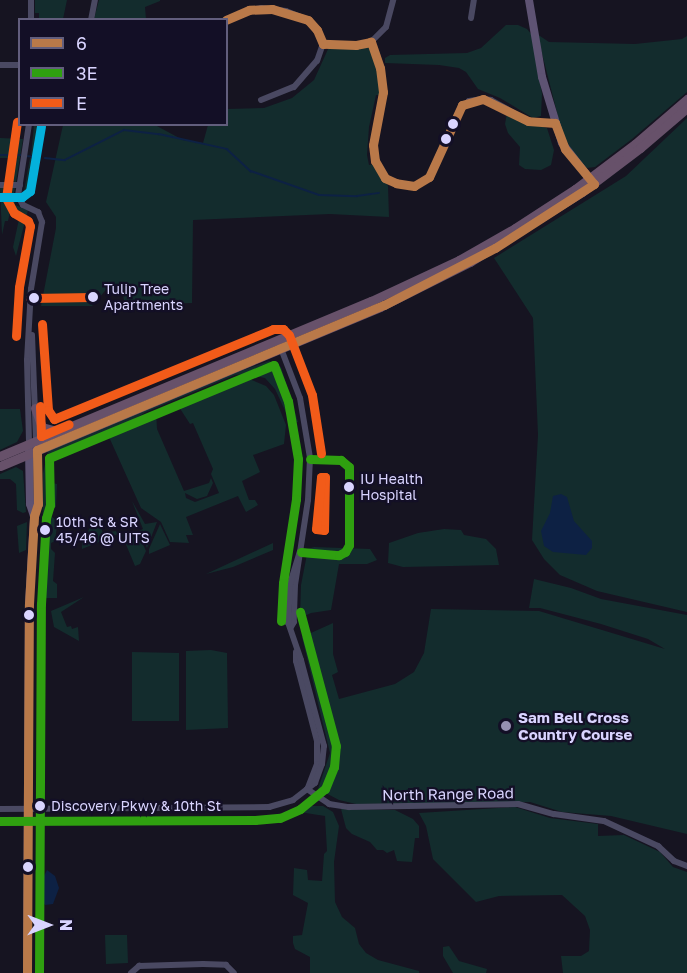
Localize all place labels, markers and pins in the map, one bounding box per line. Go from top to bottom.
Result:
unlabelled marker [447,118,459,130]
unlabelled marker [440,133,452,145]
place label: Tulip Tree Apartments [104,281,183,314]
marker: Tulip Tree Apartments [87,291,99,303]
unlabelled marker [28,292,40,304]
place label: IU Health Hospital [360,471,423,503]
marker: IU Health Hospital [343,481,355,493]
place label: 10th St & SR 45/46 @ UITS [56,514,150,546]
marker: 10th St & SR 45/46 @ UITS [39,524,51,536]
unlabelled marker [23,609,35,621]
place label: Sam Bell Cross Country Course [518,708,632,743]
marker: Sam Bell Cross Country Course [499,719,513,733]
place label: Discovery Pkwy & 10th St [51,798,221,814]
marker: Discovery Pkwy & 10th St [34,800,46,812]
unlabelled marker [22,861,34,873]

